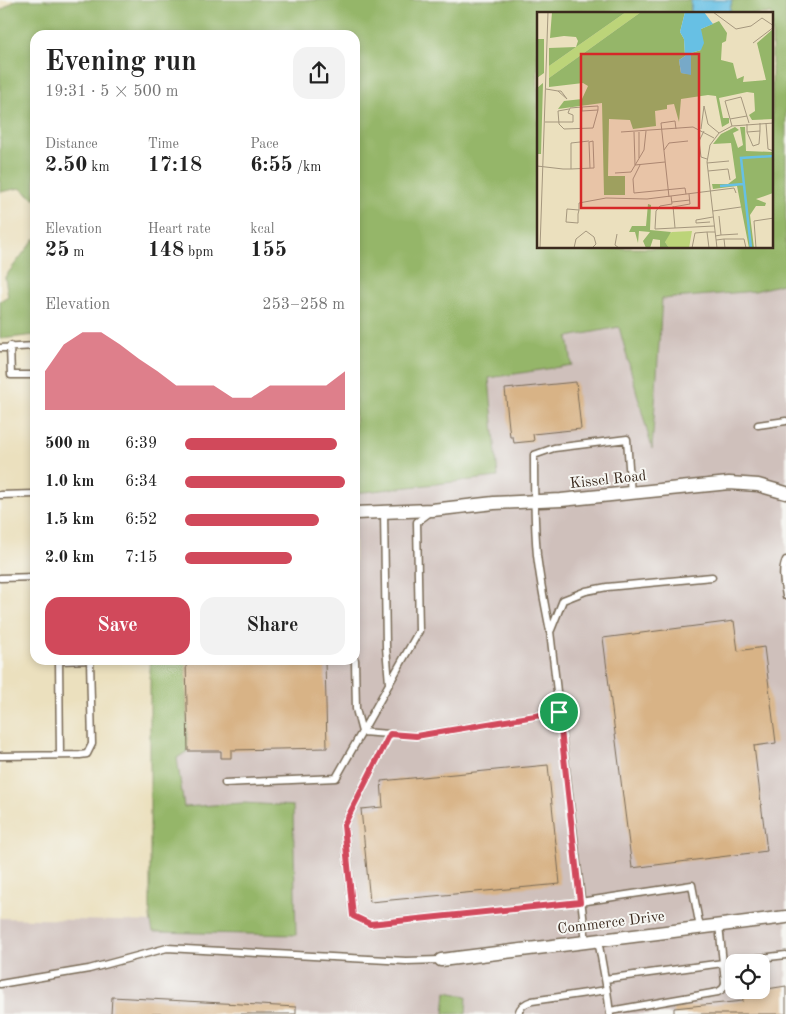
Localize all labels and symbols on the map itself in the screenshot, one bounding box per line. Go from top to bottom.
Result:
inset map [537,12,774,249]
street label: Kissel Road [569,469,647,492]
pin [538,691,580,733]
street label: Commerce Drive [557,909,666,938]

